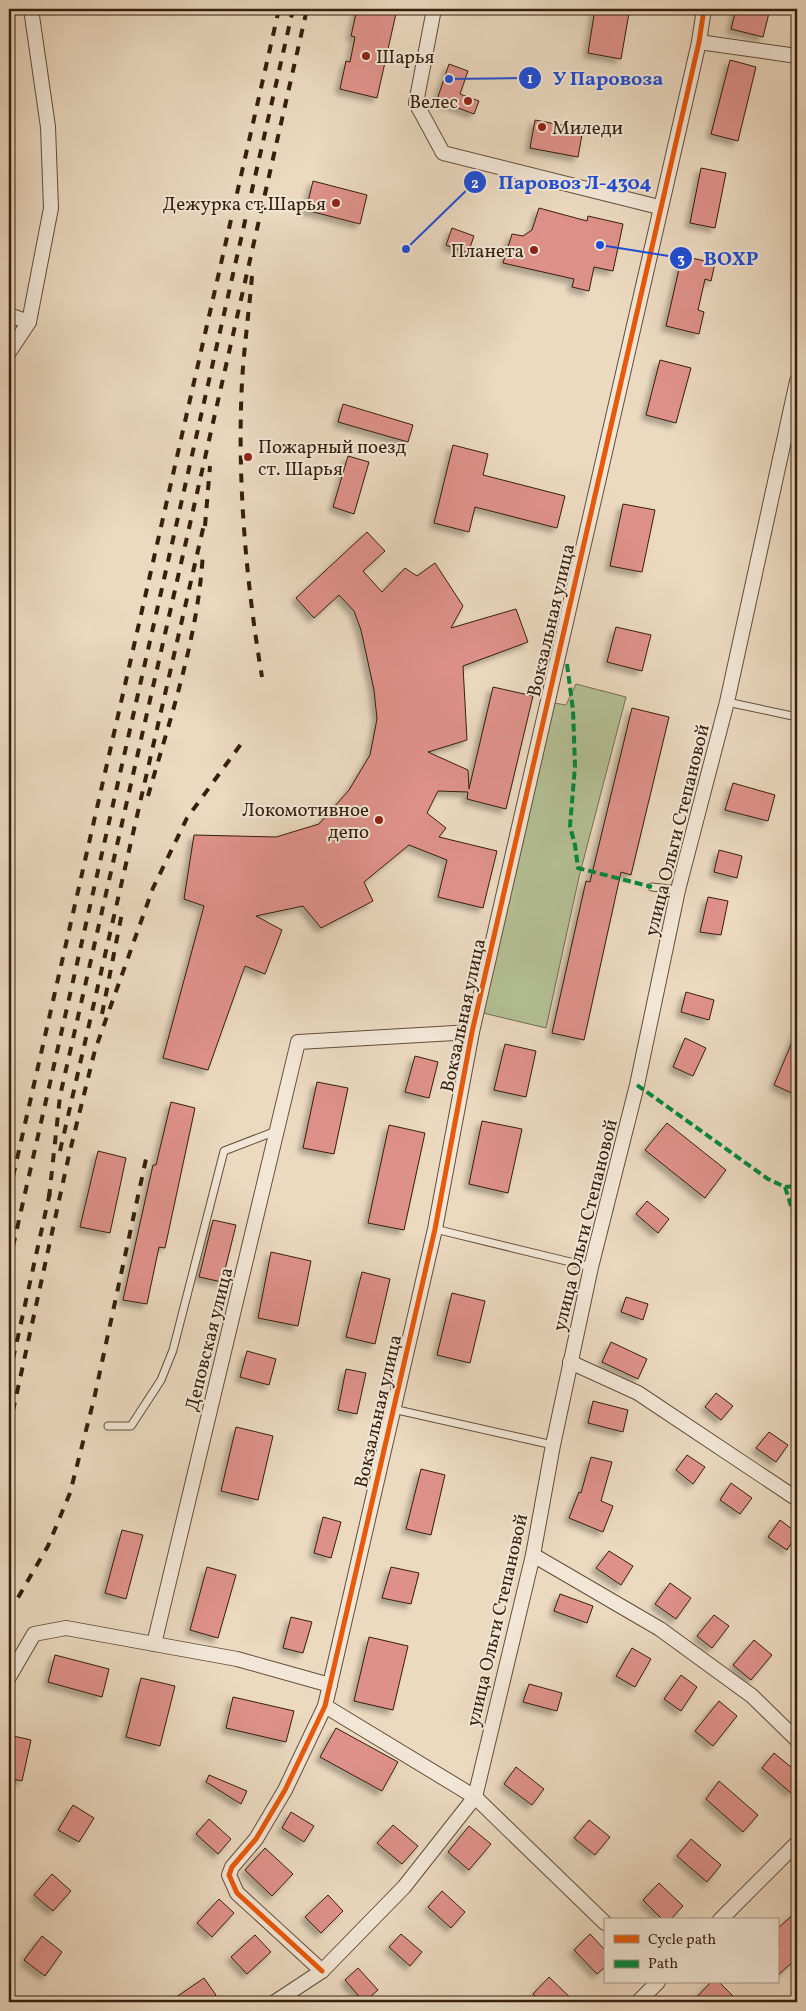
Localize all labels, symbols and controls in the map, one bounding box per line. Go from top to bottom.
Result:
place label: Шарья [376,45,435,71]
marker: Шарья [360,50,372,62]
callout: У Паровоза [517,60,674,95]
text: У Паровоза [553,66,663,94]
text: 1 [527,69,533,90]
place label: Велес [409,90,458,116]
marker: Велес [462,95,474,107]
place label: Миледи [552,116,623,142]
marker: Миледи [536,121,548,133]
callout: Паровоз Л-4304 [463,165,661,200]
text: Паровоз Л-4304 [498,170,652,198]
text: 2 [471,174,479,195]
place label: Дежурка ст.Шарья [163,192,326,218]
marker: Дежурка ст.Шарья [330,197,342,209]
place label: Планета [451,239,524,265]
callout: ВОХР [668,240,768,275]
marker: Планета [528,244,540,256]
text: ВОХР [704,246,759,274]
text: 3 [677,249,685,270]
place label: Пожарный поезд ст. Шарья [258,435,406,483]
marker: Пожарный поезд ст. Шарья [242,451,254,463]
street label: Вокзальная улица [522,541,582,700]
street label: улица Ольги Степановой [639,722,717,939]
place label: Локомотивное депо [242,798,369,846]
marker: Локомотивное депо [373,814,385,826]
street label: Вокзальная улица [435,936,493,1095]
street label: улица Ольги Степановой [547,1117,625,1334]
street label: Деповская улица [179,1265,240,1414]
street label: Вокзальная улица [349,1332,409,1491]
street label: улица Ольги Степановой [461,1511,535,1729]
legend [604,1918,778,1984]
text: Cycle path [648,1930,716,1951]
text: Path [648,1954,678,1975]

